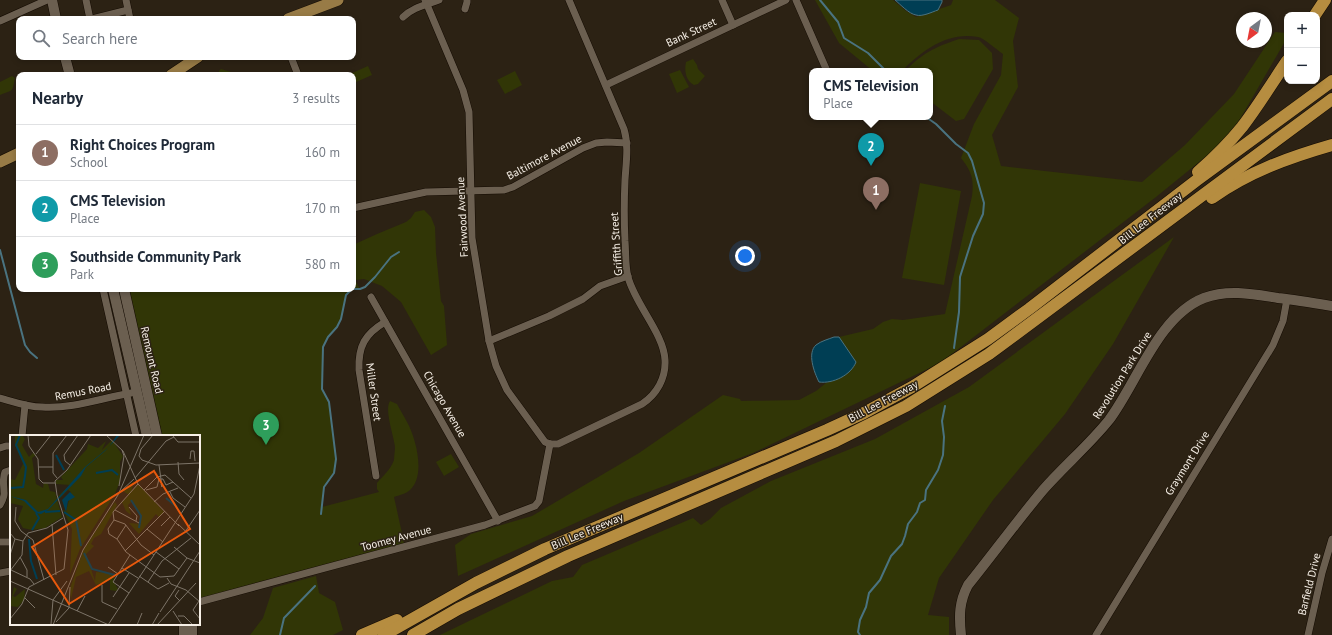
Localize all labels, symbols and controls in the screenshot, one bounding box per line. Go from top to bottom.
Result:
north arrow [1236,12,1272,48]
map controls [1284,12,1320,84]
button: + [1284,12,1320,48]
street label: Bank Street [664,14,719,50]
search box [16,16,356,60]
icon: search [30,27,52,49]
text: Search here [62,29,138,48]
button: − [1284,48,1320,84]
popup [809,68,933,120]
text: CMS Television [823,76,919,95]
text: Nearby [32,87,83,109]
text: 3 results [292,90,340,107]
text: Place [823,95,853,112]
street label: Baltimore Avenue [504,131,584,183]
pin: 2 [858,133,884,166]
text: Right Choices Program [70,135,215,154]
text: 1 [41,144,49,161]
text: 160 m [305,144,340,161]
text: School [70,154,108,171]
street label: Fairwood Avenue [453,176,471,258]
pin: 1 [863,177,889,210]
street label: Bill Lee Freeway [1115,188,1185,247]
text: CMS Television [70,191,165,210]
text: 2 [41,200,49,217]
text: 170 m [305,200,340,217]
text: Place [70,210,100,227]
street label: Griffith Street [607,212,625,276]
your location [735,246,755,266]
text: Southside Community Park [70,247,241,266]
text: 3 [41,256,49,273]
text: 580 m [305,256,340,273]
text: Park [70,266,94,283]
street label: Remount Road [137,325,167,395]
street label: Revolution Park Drive [1089,328,1155,421]
street label: Miller Street [363,362,385,422]
street label: Chicago Avenue [420,368,470,440]
street label: Bill Lee Freeway [846,376,921,425]
street label: Remus Road [54,379,113,403]
pin: 3 [253,412,279,445]
street label: Graymont Drive [1162,428,1213,498]
inset map [10,435,200,625]
street label: Bill Lee Freeway [549,509,626,552]
street label: Toomey Avenue [359,522,433,554]
street label: Barfield Drive [1294,551,1324,617]

